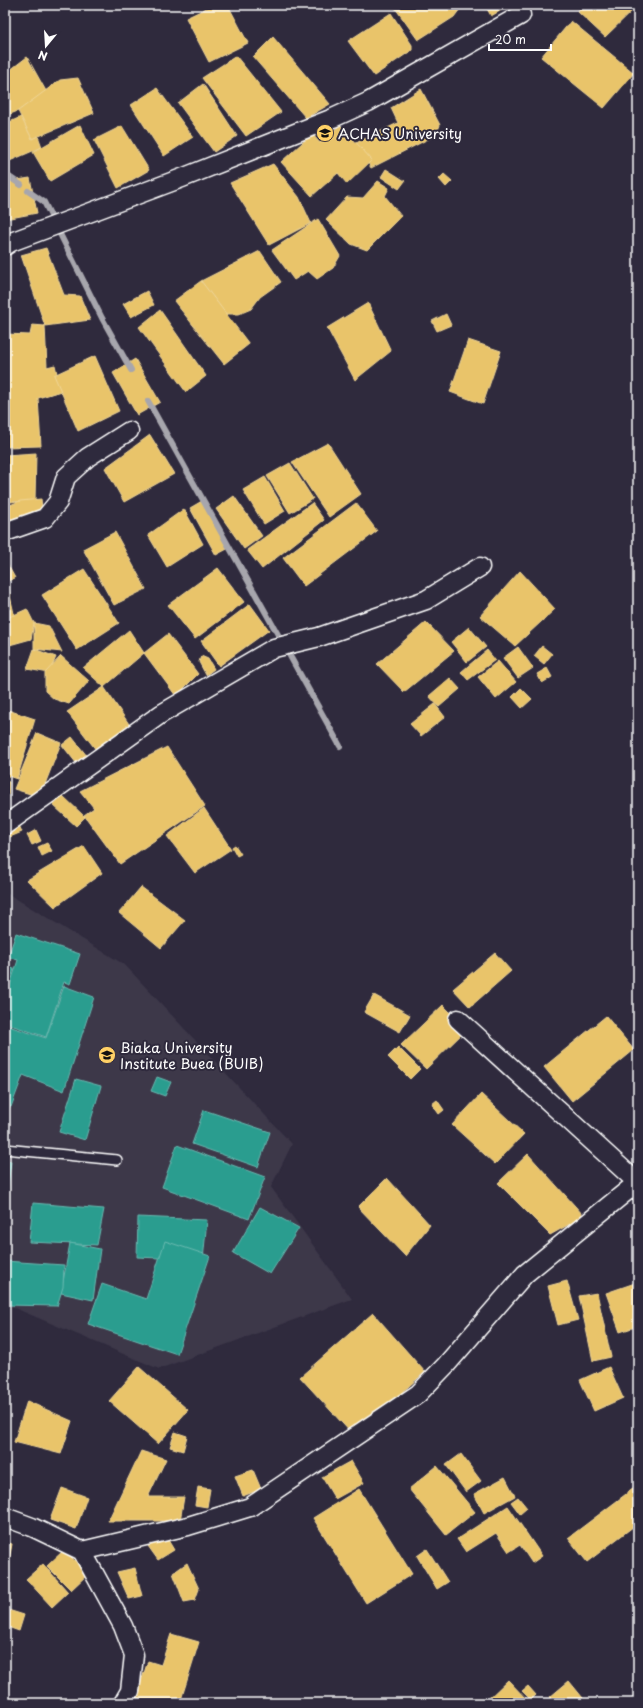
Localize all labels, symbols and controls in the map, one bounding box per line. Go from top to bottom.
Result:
north arrow [26,26,66,66]
scale bar [489,26,551,52]
text: 20 m [495,30,526,48]
text: N [36,46,50,65]
school or university icon: ACHAS University [315,123,335,143]
place label: ACHAS University [338,123,462,144]
place label: Biaka University Institute Buea (BUIB) [120,1037,264,1074]
school or university icon: Biaka University Institute Buea (BUIB) [97,1045,117,1065]

